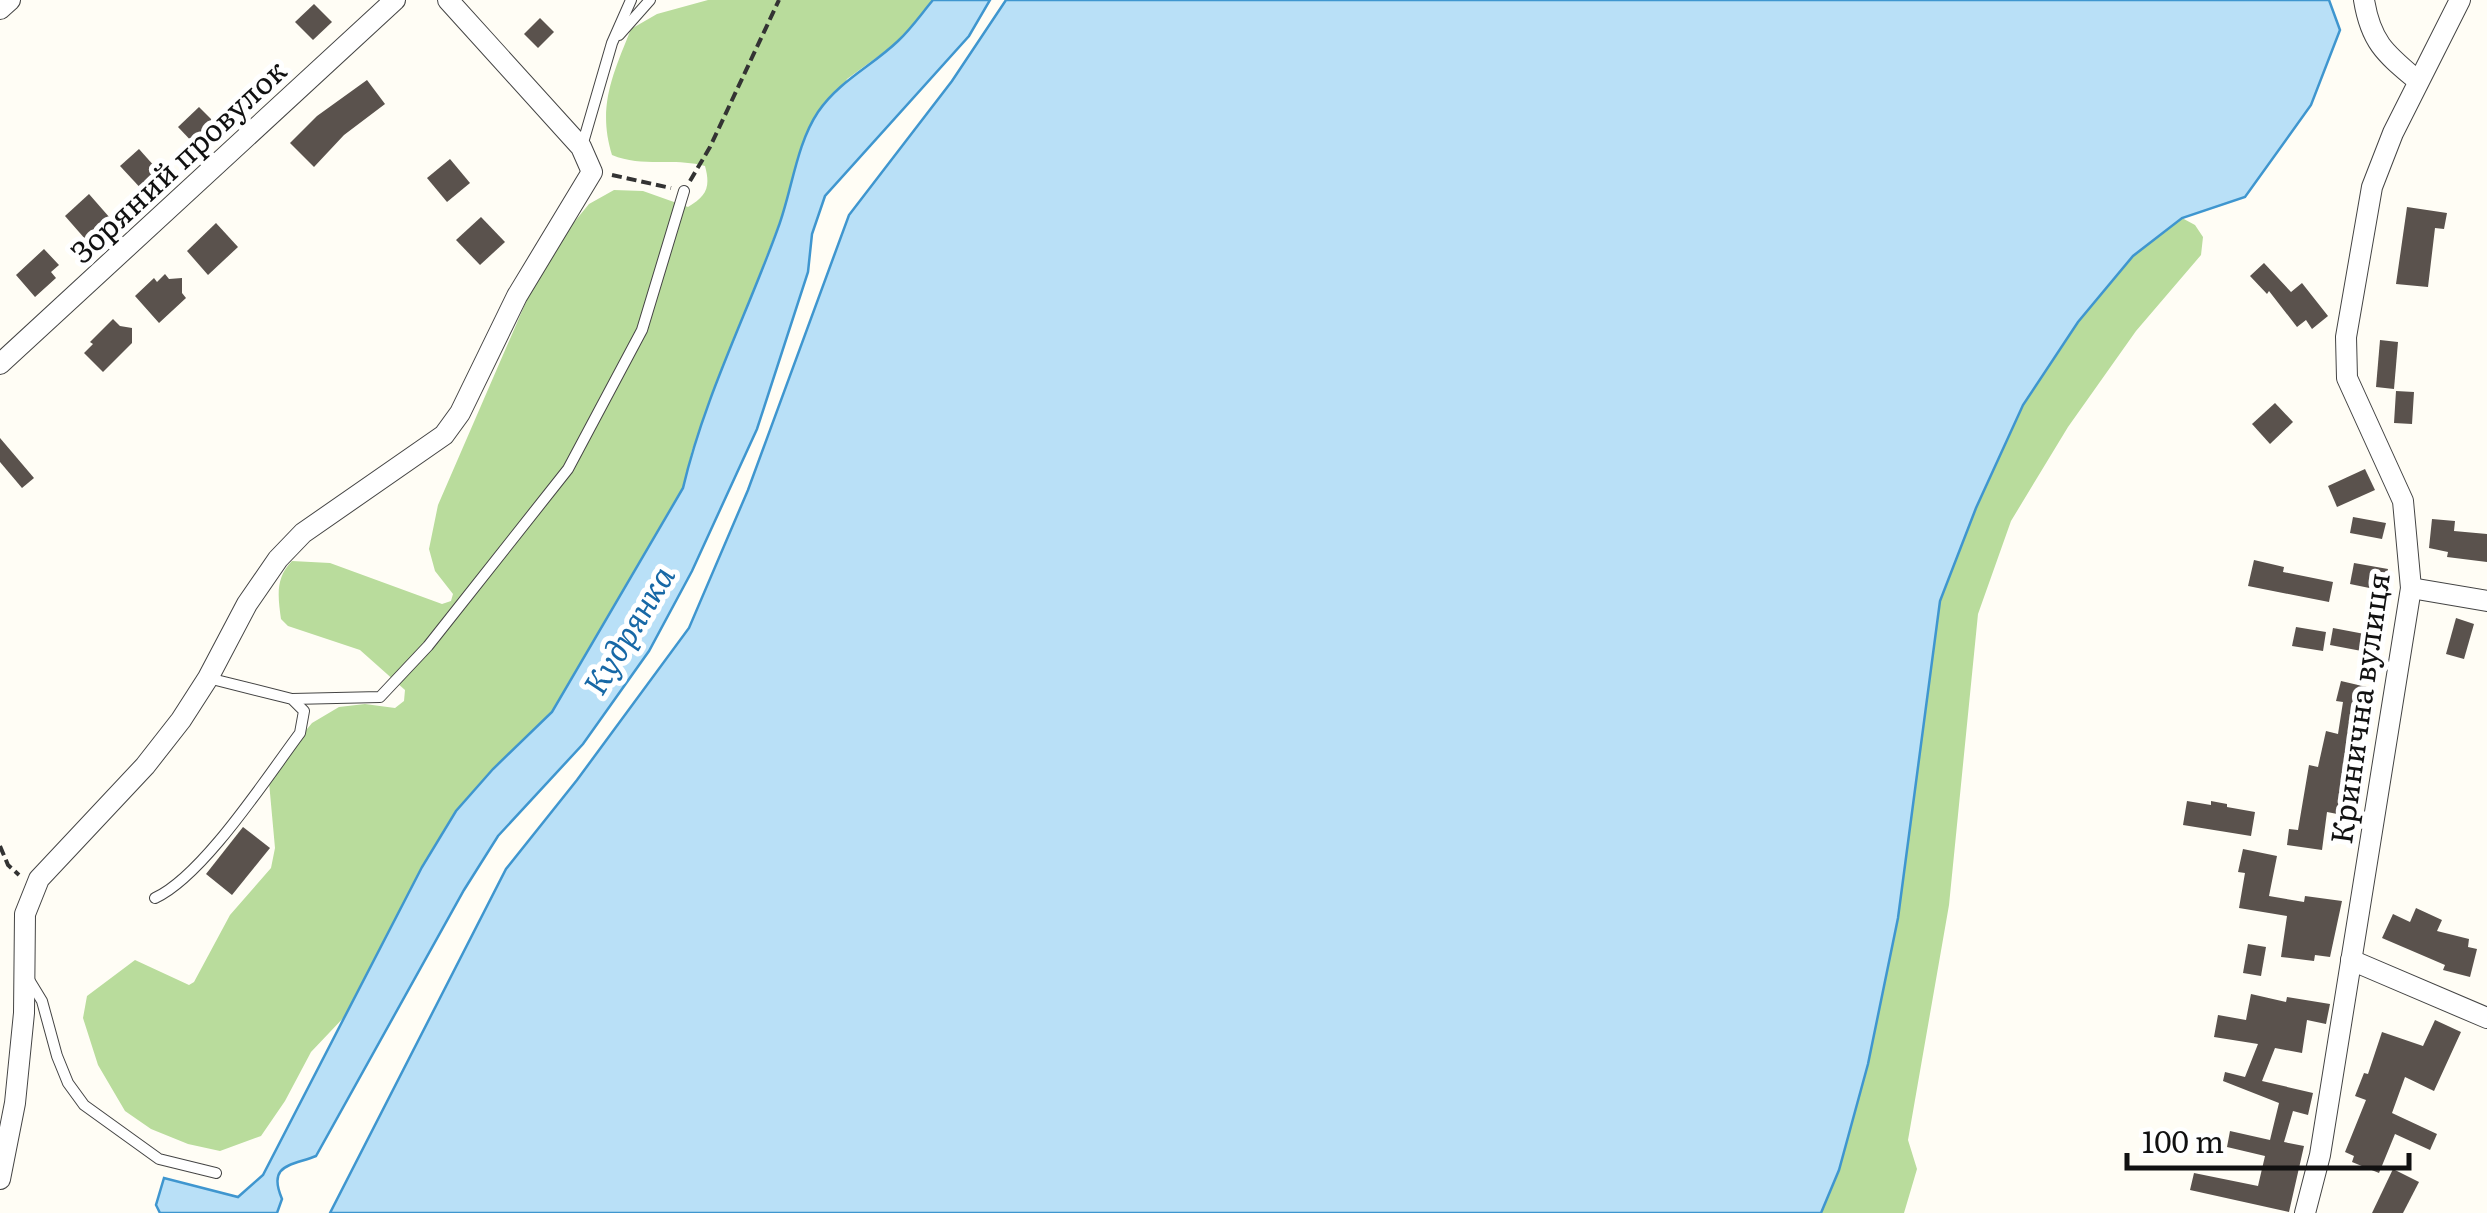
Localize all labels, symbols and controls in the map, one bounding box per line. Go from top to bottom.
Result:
street label: Зоряний провулок [59,48,295,272]
water label: Кудрянка [569,555,685,703]
street label: Кринична вулиця [2317,570,2399,846]
scale bar [2127,1108,2410,1170]
text: 100 m [2142,1118,2224,1162]

